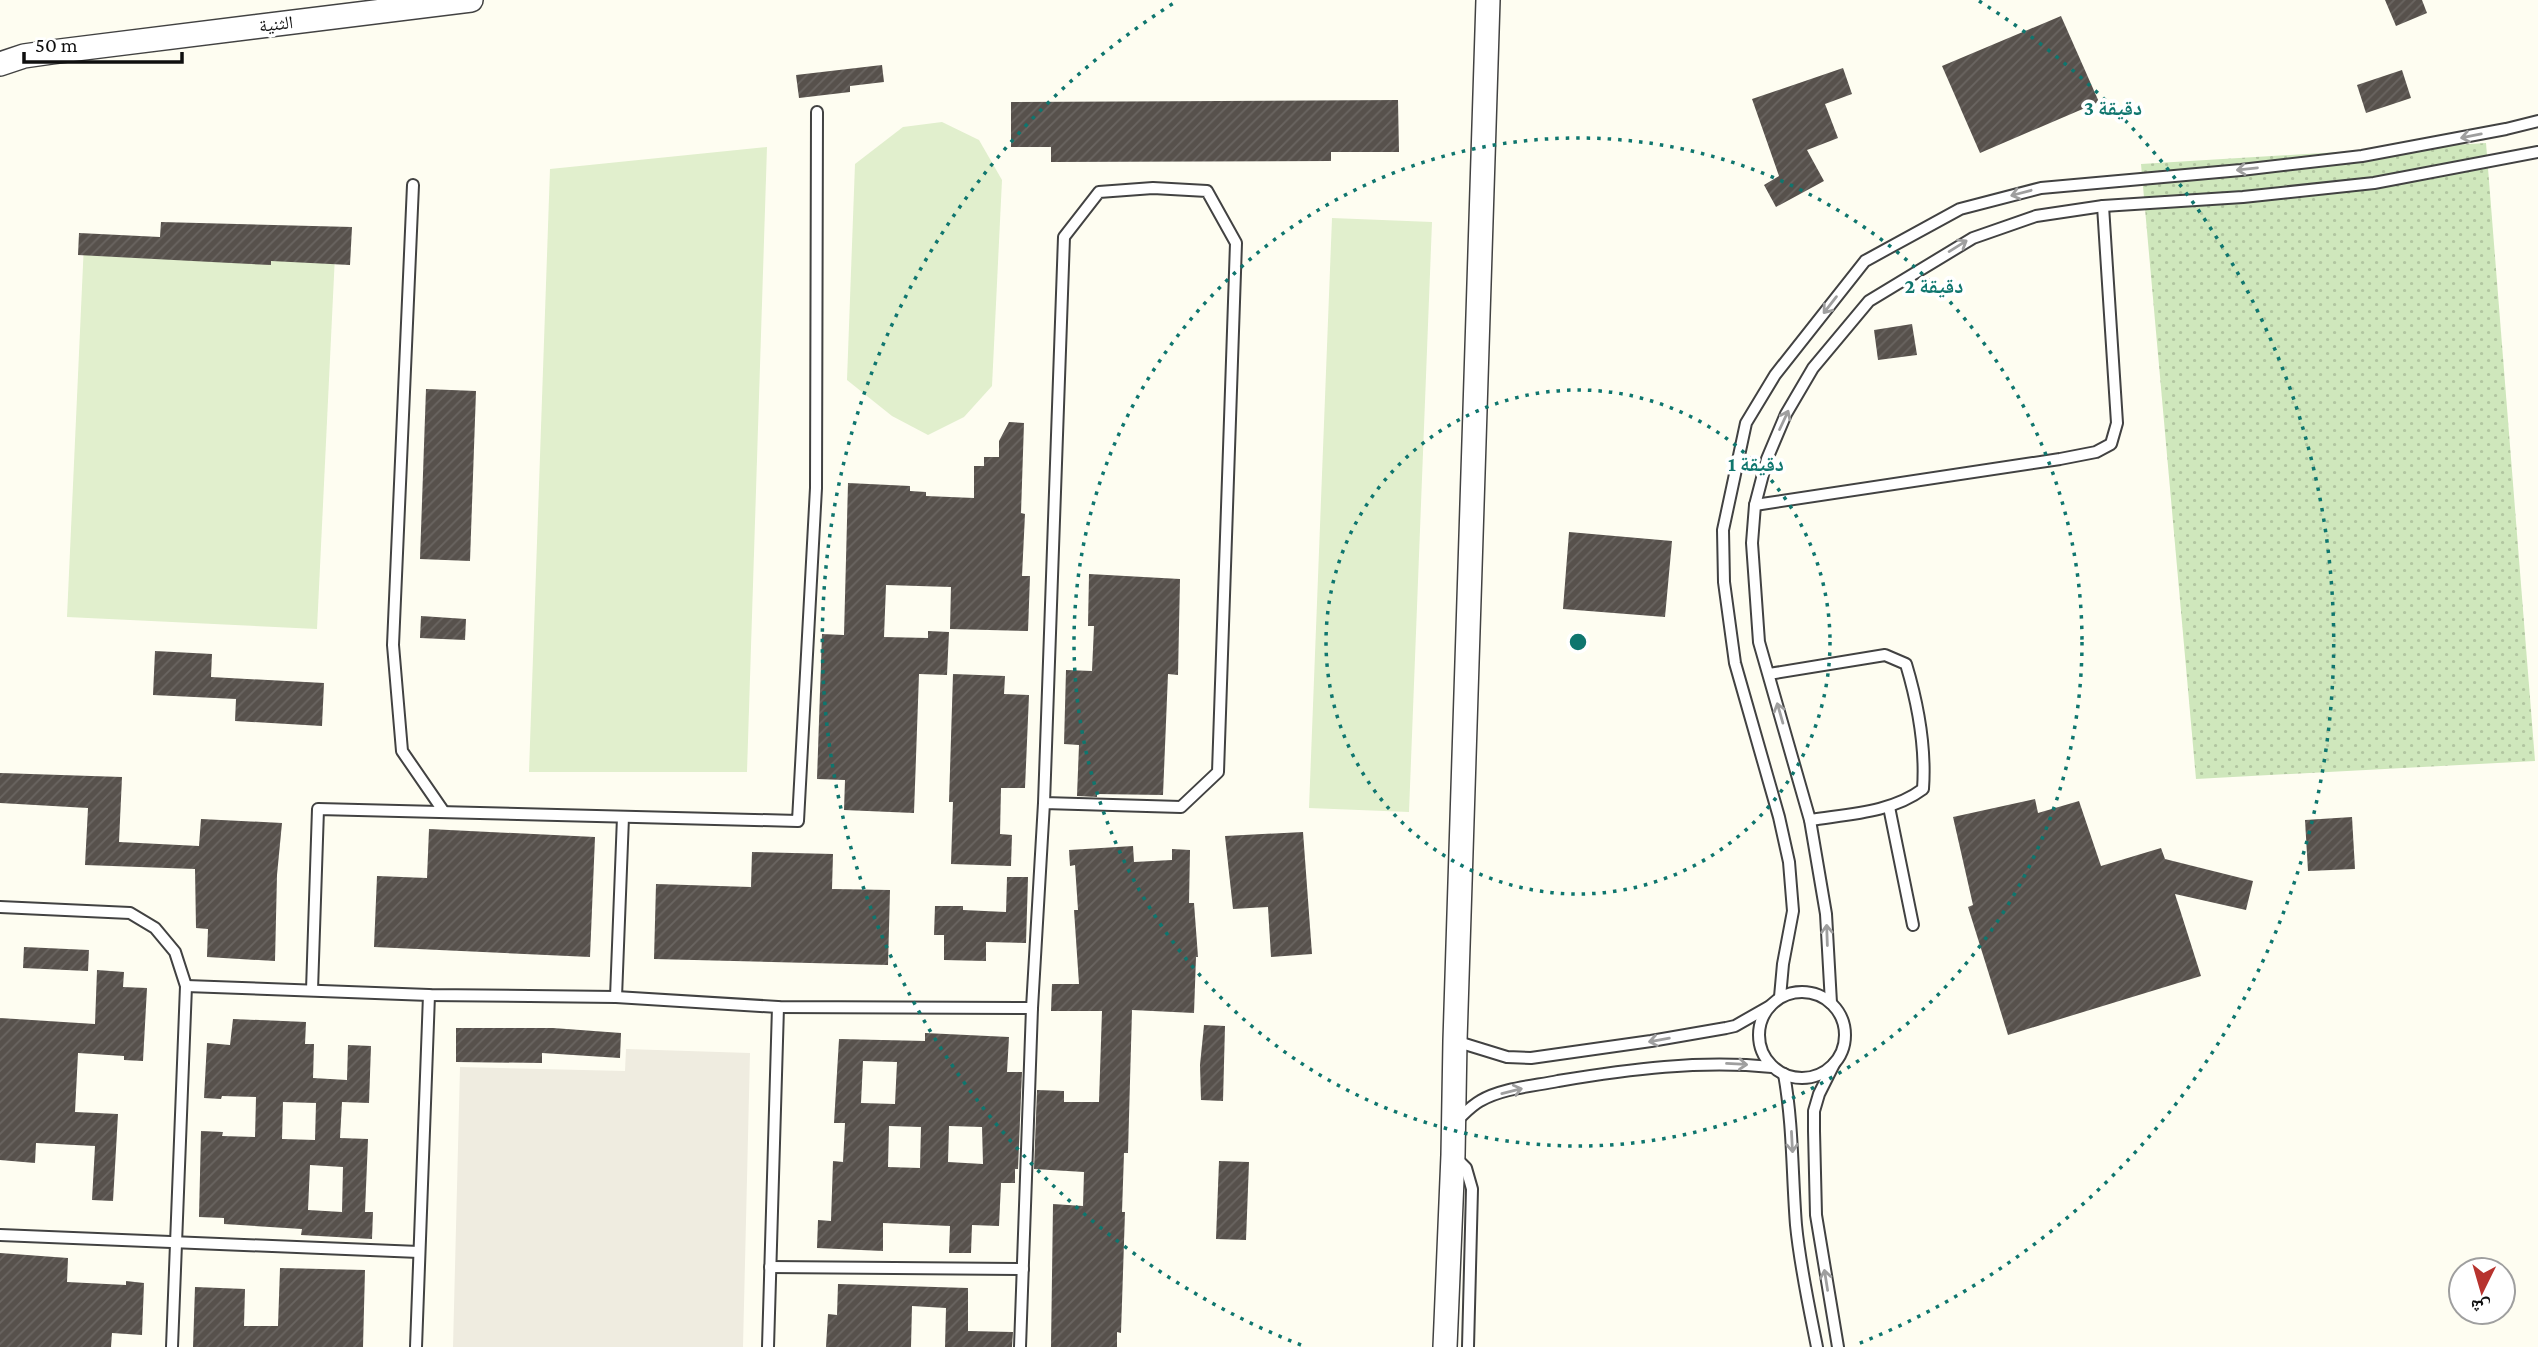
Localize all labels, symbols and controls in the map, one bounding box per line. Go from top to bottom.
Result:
street label: الثنية [258,12,294,36]
scale bar [24,21,182,65]
text: 50 m [35,33,78,57]
text: 3 دقيقة [2084,96,2142,120]
one-way arrow [2460,129,2483,143]
one-way arrow [2236,163,2258,176]
one-way arrow [2010,187,2032,200]
one-way arrow [1948,239,1968,253]
text: 2 دقيقة [1905,274,1963,298]
one-way arrow [1822,296,1837,314]
one-way arrow [1778,410,1791,431]
text: 1 دقيقة [1728,452,1784,476]
centre of rings [1566,630,1590,654]
one-way arrow [1772,702,1785,724]
one-way arrow [1820,924,1833,947]
one-way arrow [1648,1034,1671,1047]
one-way arrow [1725,1058,1748,1071]
one-way arrow [1500,1084,1523,1097]
one-way arrow [1786,1130,1799,1153]
north arrow [2447,1256,2517,1326]
one-way arrow [1819,1269,1832,1292]
text: ش [2470,1295,2492,1319]

